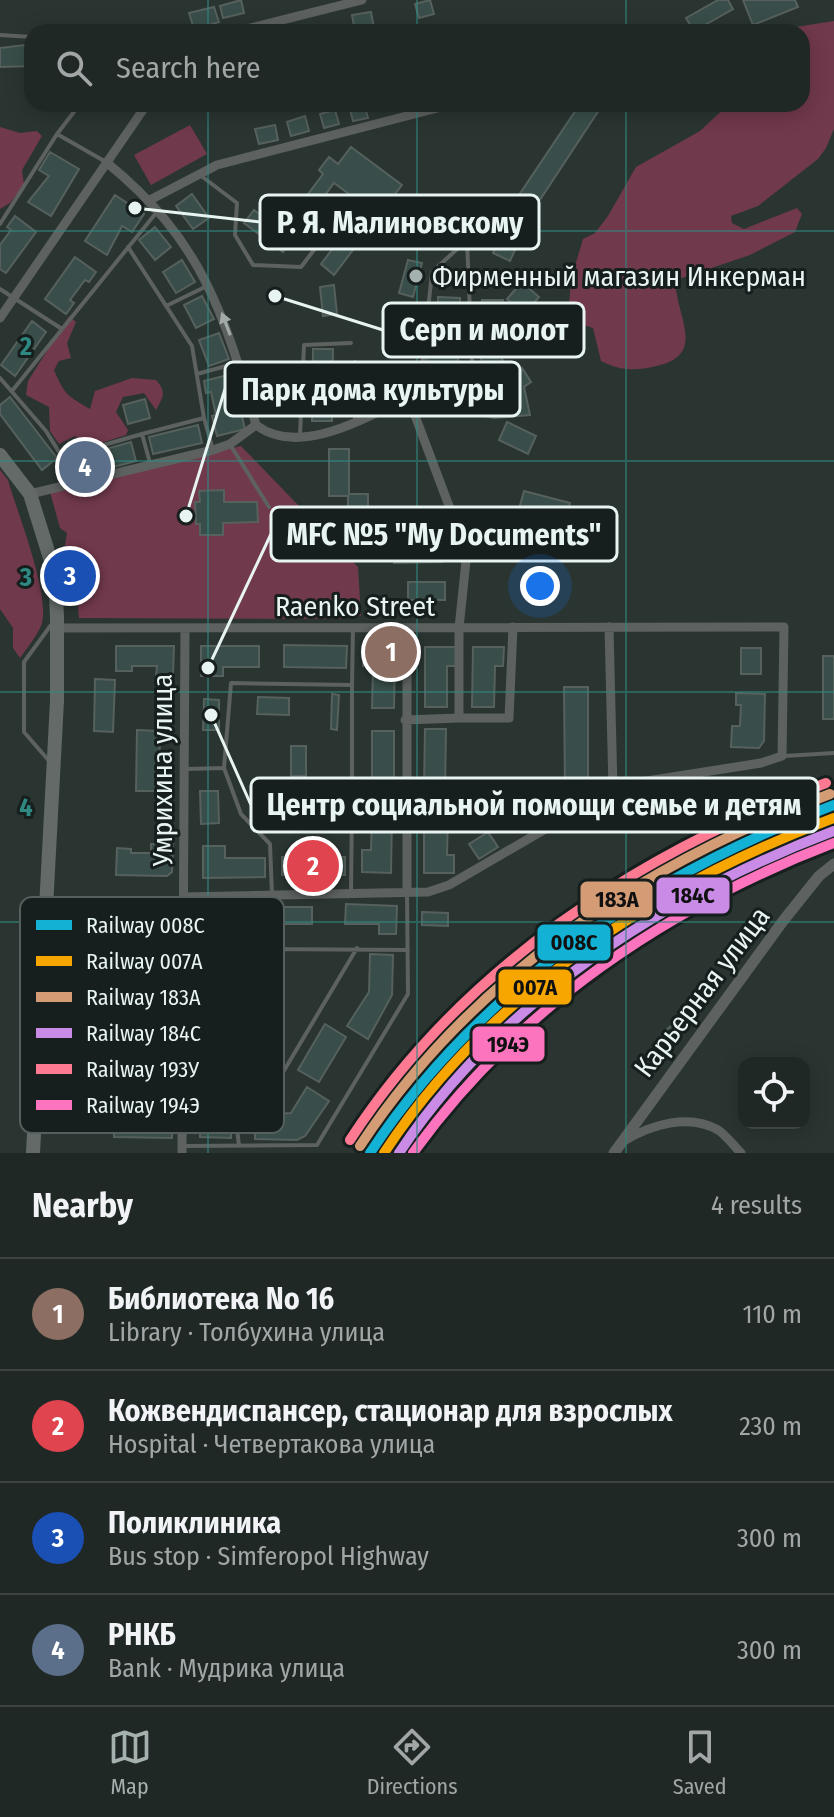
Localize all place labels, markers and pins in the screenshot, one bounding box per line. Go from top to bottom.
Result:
callout: Р. Я. Малиновскому [260,195,539,249]
place label: Фирменный магазин Инкерман [432,260,806,293]
marker: Фирменный магазин Инкерман [407,267,425,285]
callout: Серп и молот [383,303,584,357]
callout: Парк дома культуры [225,362,520,416]
pin: 4 [59,437,111,497]
callout: MFC №5 "My Documents" [271,507,617,561]
pin: 3 [44,546,96,606]
pin: 1 [365,622,417,682]
callout: Центр социальной помощи семье и детям [251,778,818,832]
pin: 2 [287,836,339,896]

